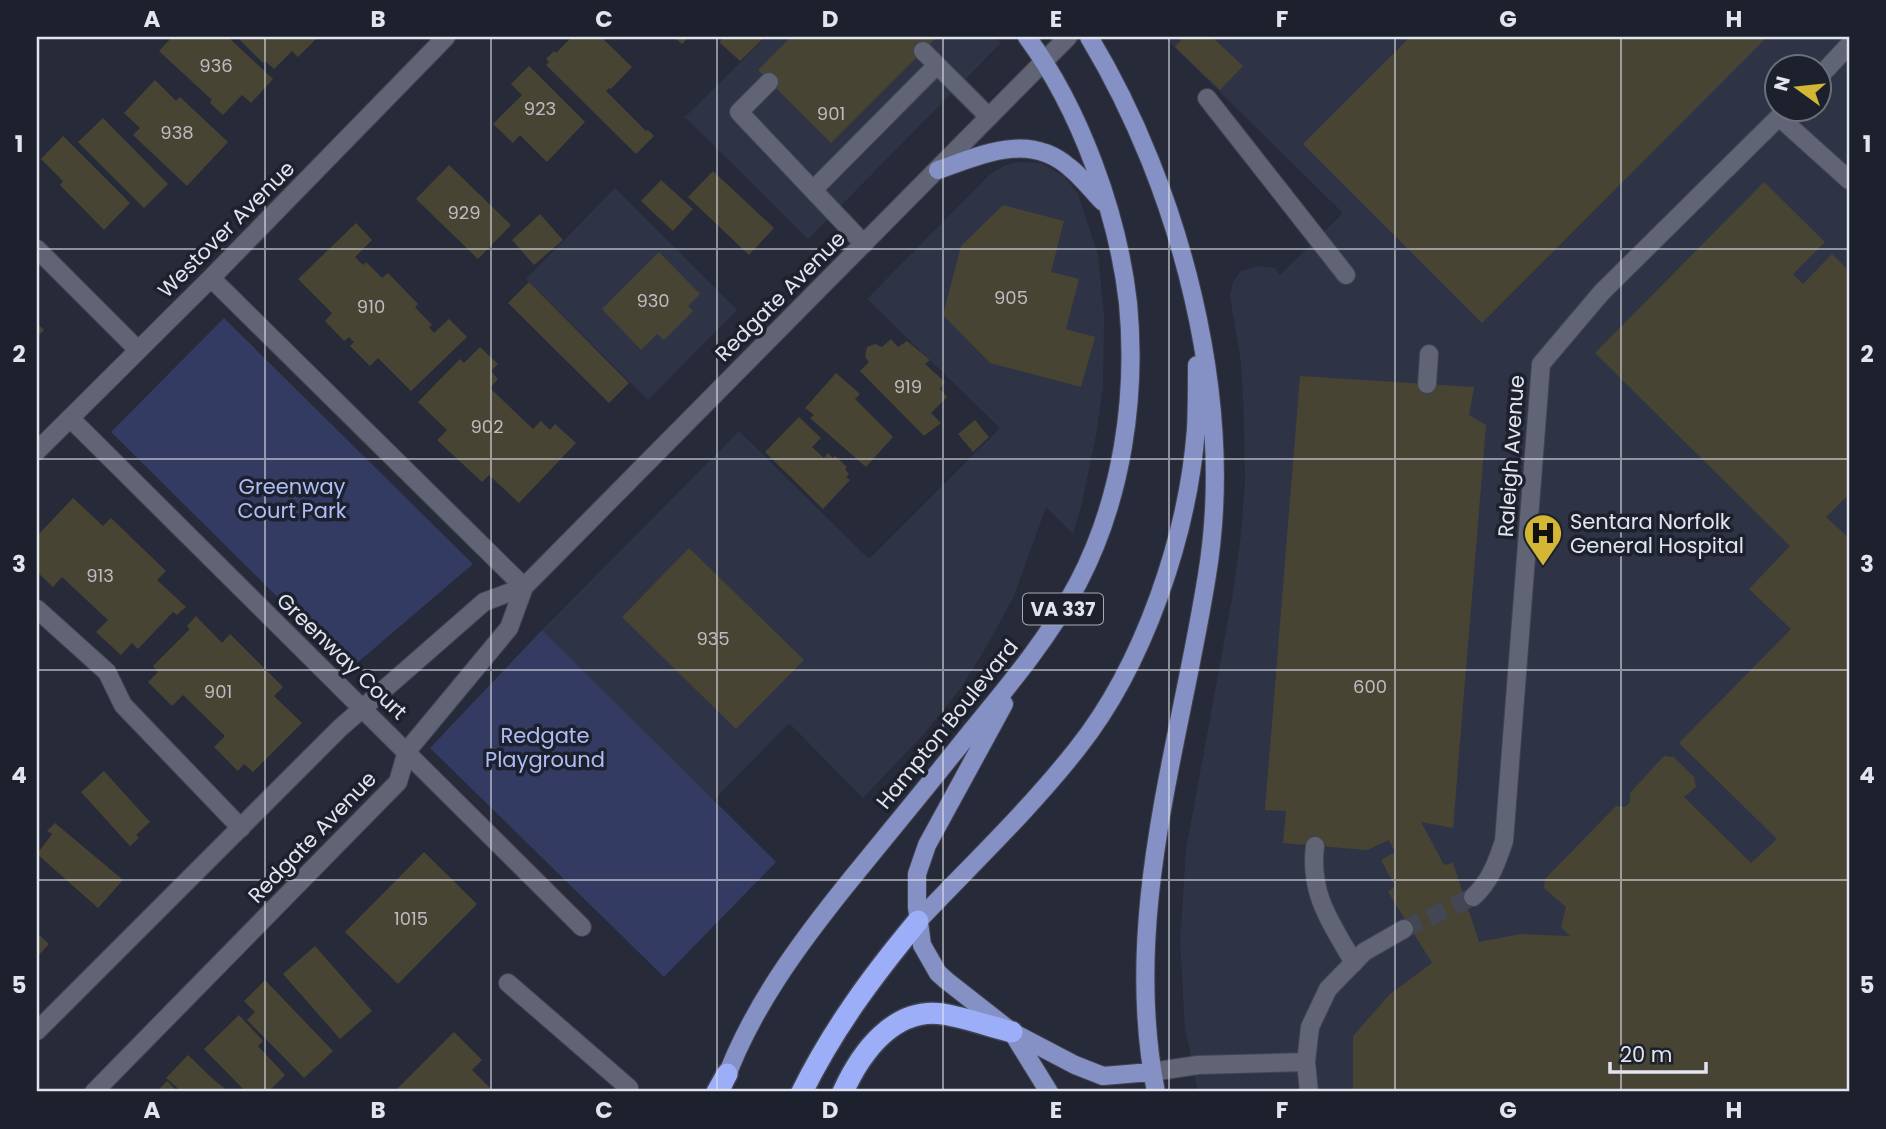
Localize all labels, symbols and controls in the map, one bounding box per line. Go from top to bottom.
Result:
text: A [144,3,161,35]
text: B [370,3,386,35]
text: C [595,3,613,35]
text: D [822,3,838,35]
text: E [1050,3,1062,35]
text: F [1276,3,1288,35]
text: G [1499,3,1517,35]
text: H [1726,3,1742,35]
north arrow [1764,52,1834,122]
house number: 936 [199,53,233,78]
text: N [1767,73,1797,94]
house number: 923 [524,96,556,121]
house number: 901 [817,101,845,126]
house number: 938 [160,120,194,145]
text: 1 [15,128,23,160]
text: 1 [1863,128,1871,160]
street label: Westover Avenue [151,154,301,304]
house number: 929 [447,200,481,225]
street label: Redgate Avenue [708,224,852,368]
house number: 905 [994,285,1028,310]
house number: 930 [636,288,670,313]
house number: 910 [357,294,385,319]
text: 2 [12,338,26,370]
text: 2 [1860,338,1874,370]
house number: 919 [894,374,922,399]
street label: Raleigh Avenue [1491,374,1531,538]
house number: 902 [471,414,504,439]
park label: Greenway Court Park [237,472,347,525]
place label: Sentara Norfolk General Hospital [1570,507,1744,560]
hospital icon: Sentara Norfolk General Hospital [1522,512,1564,567]
text: 3 [12,548,26,580]
text: 3 [1860,548,1874,580]
house number: 913 [86,563,114,588]
street label: Greenway Court [270,586,414,726]
road number: VA 337 [1023,594,1103,624]
house number: 935 [696,626,730,651]
street label: Hampton Boulevard [869,633,1025,815]
house number: 600 [1353,674,1387,699]
house number: 901 [204,679,232,704]
park label: Redgate Playground [485,721,605,774]
text: 4 [11,759,27,791]
text: 4 [1859,759,1875,791]
street label: Redgate Avenue [241,765,383,909]
house number: 1015 [394,906,428,931]
text: 5 [12,969,26,1001]
text: 5 [1860,969,1874,1001]
scale bar [1610,1031,1706,1075]
text: 20 m [1620,1040,1673,1069]
text: A [144,1094,161,1126]
text: B [370,1094,386,1126]
text: C [595,1094,613,1126]
text: D [822,1094,838,1126]
text: E [1050,1094,1062,1126]
text: F [1276,1094,1288,1126]
text: G [1499,1094,1517,1126]
text: H [1726,1094,1742,1126]

